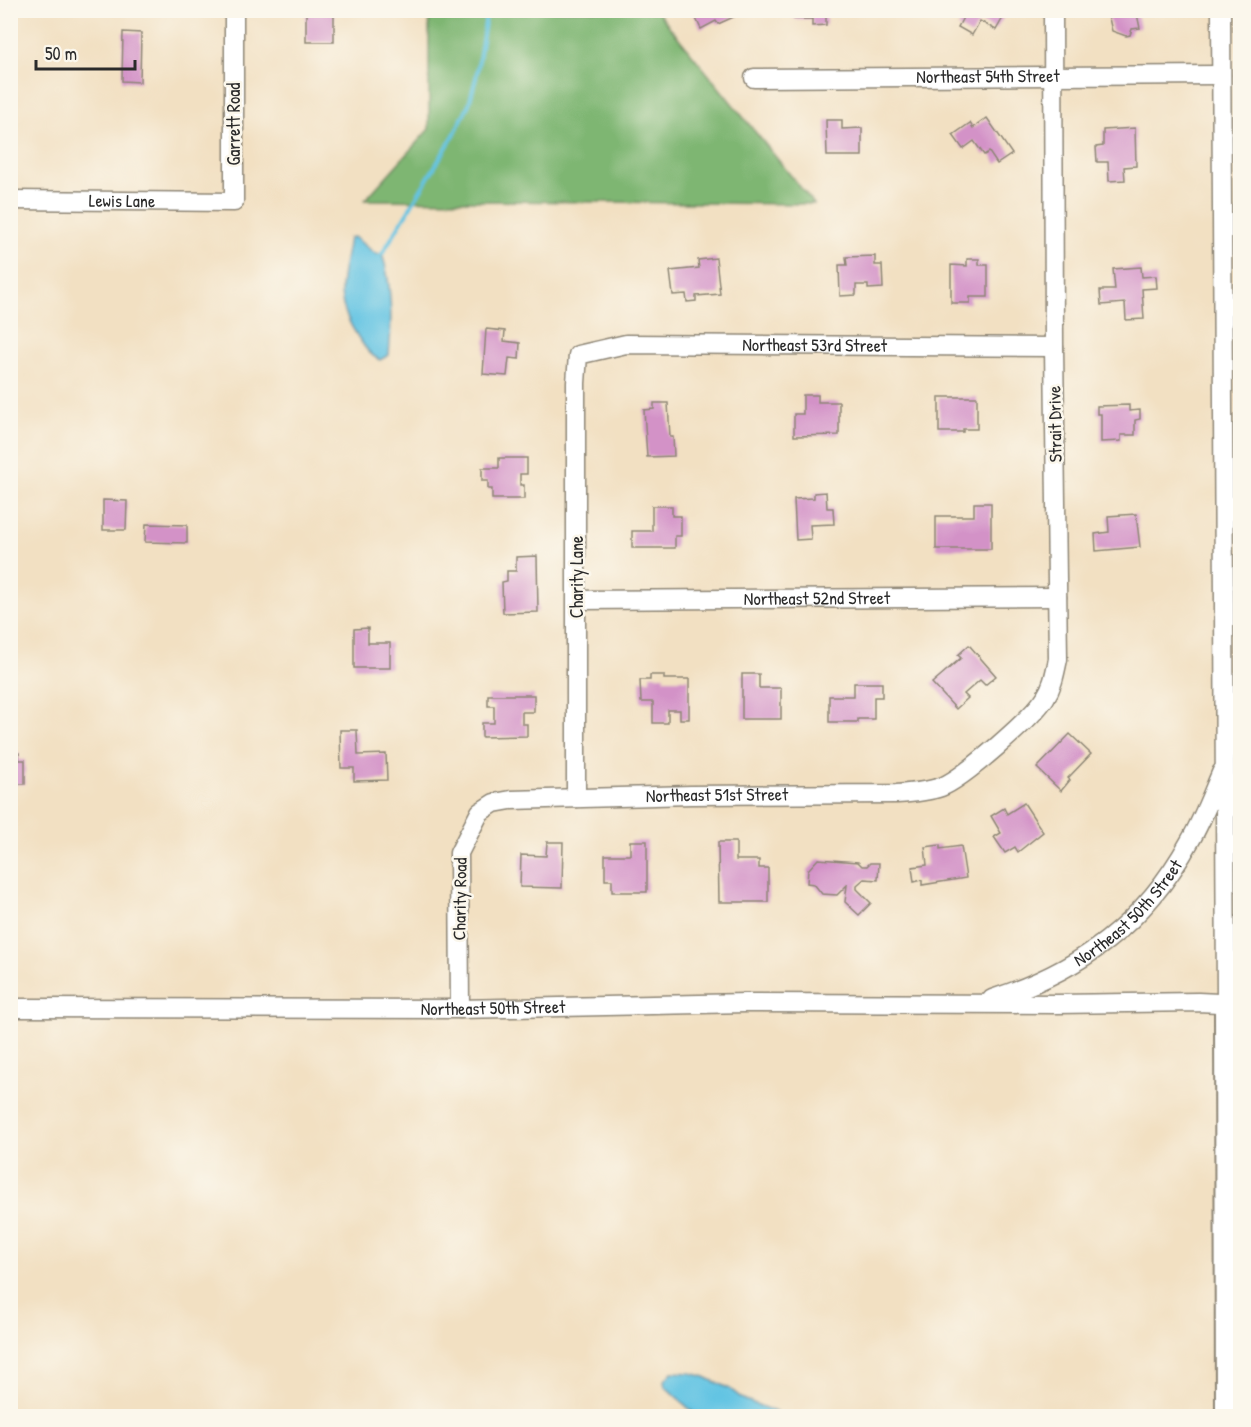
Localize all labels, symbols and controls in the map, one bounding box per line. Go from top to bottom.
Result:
scale bar [36,33,135,71]
text: 50 m [45,41,77,66]
street label: Northeast 54th Street [916,63,1061,89]
street label: Garrett Road [221,83,246,165]
street label: Lewis Lane [89,188,155,213]
street label: Northeast 53rd Street [742,332,888,358]
street label: Strait Drive [1041,385,1068,463]
street label: Charity Lane [564,536,589,618]
street label: Northeast 52nd Street [744,585,891,611]
street label: Northeast 51st Street [645,782,789,808]
street label: Northeast 50th Street [1069,854,1188,972]
street label: Charity Road [446,857,473,941]
street label: Northeast 50th Street [421,994,566,1021]

